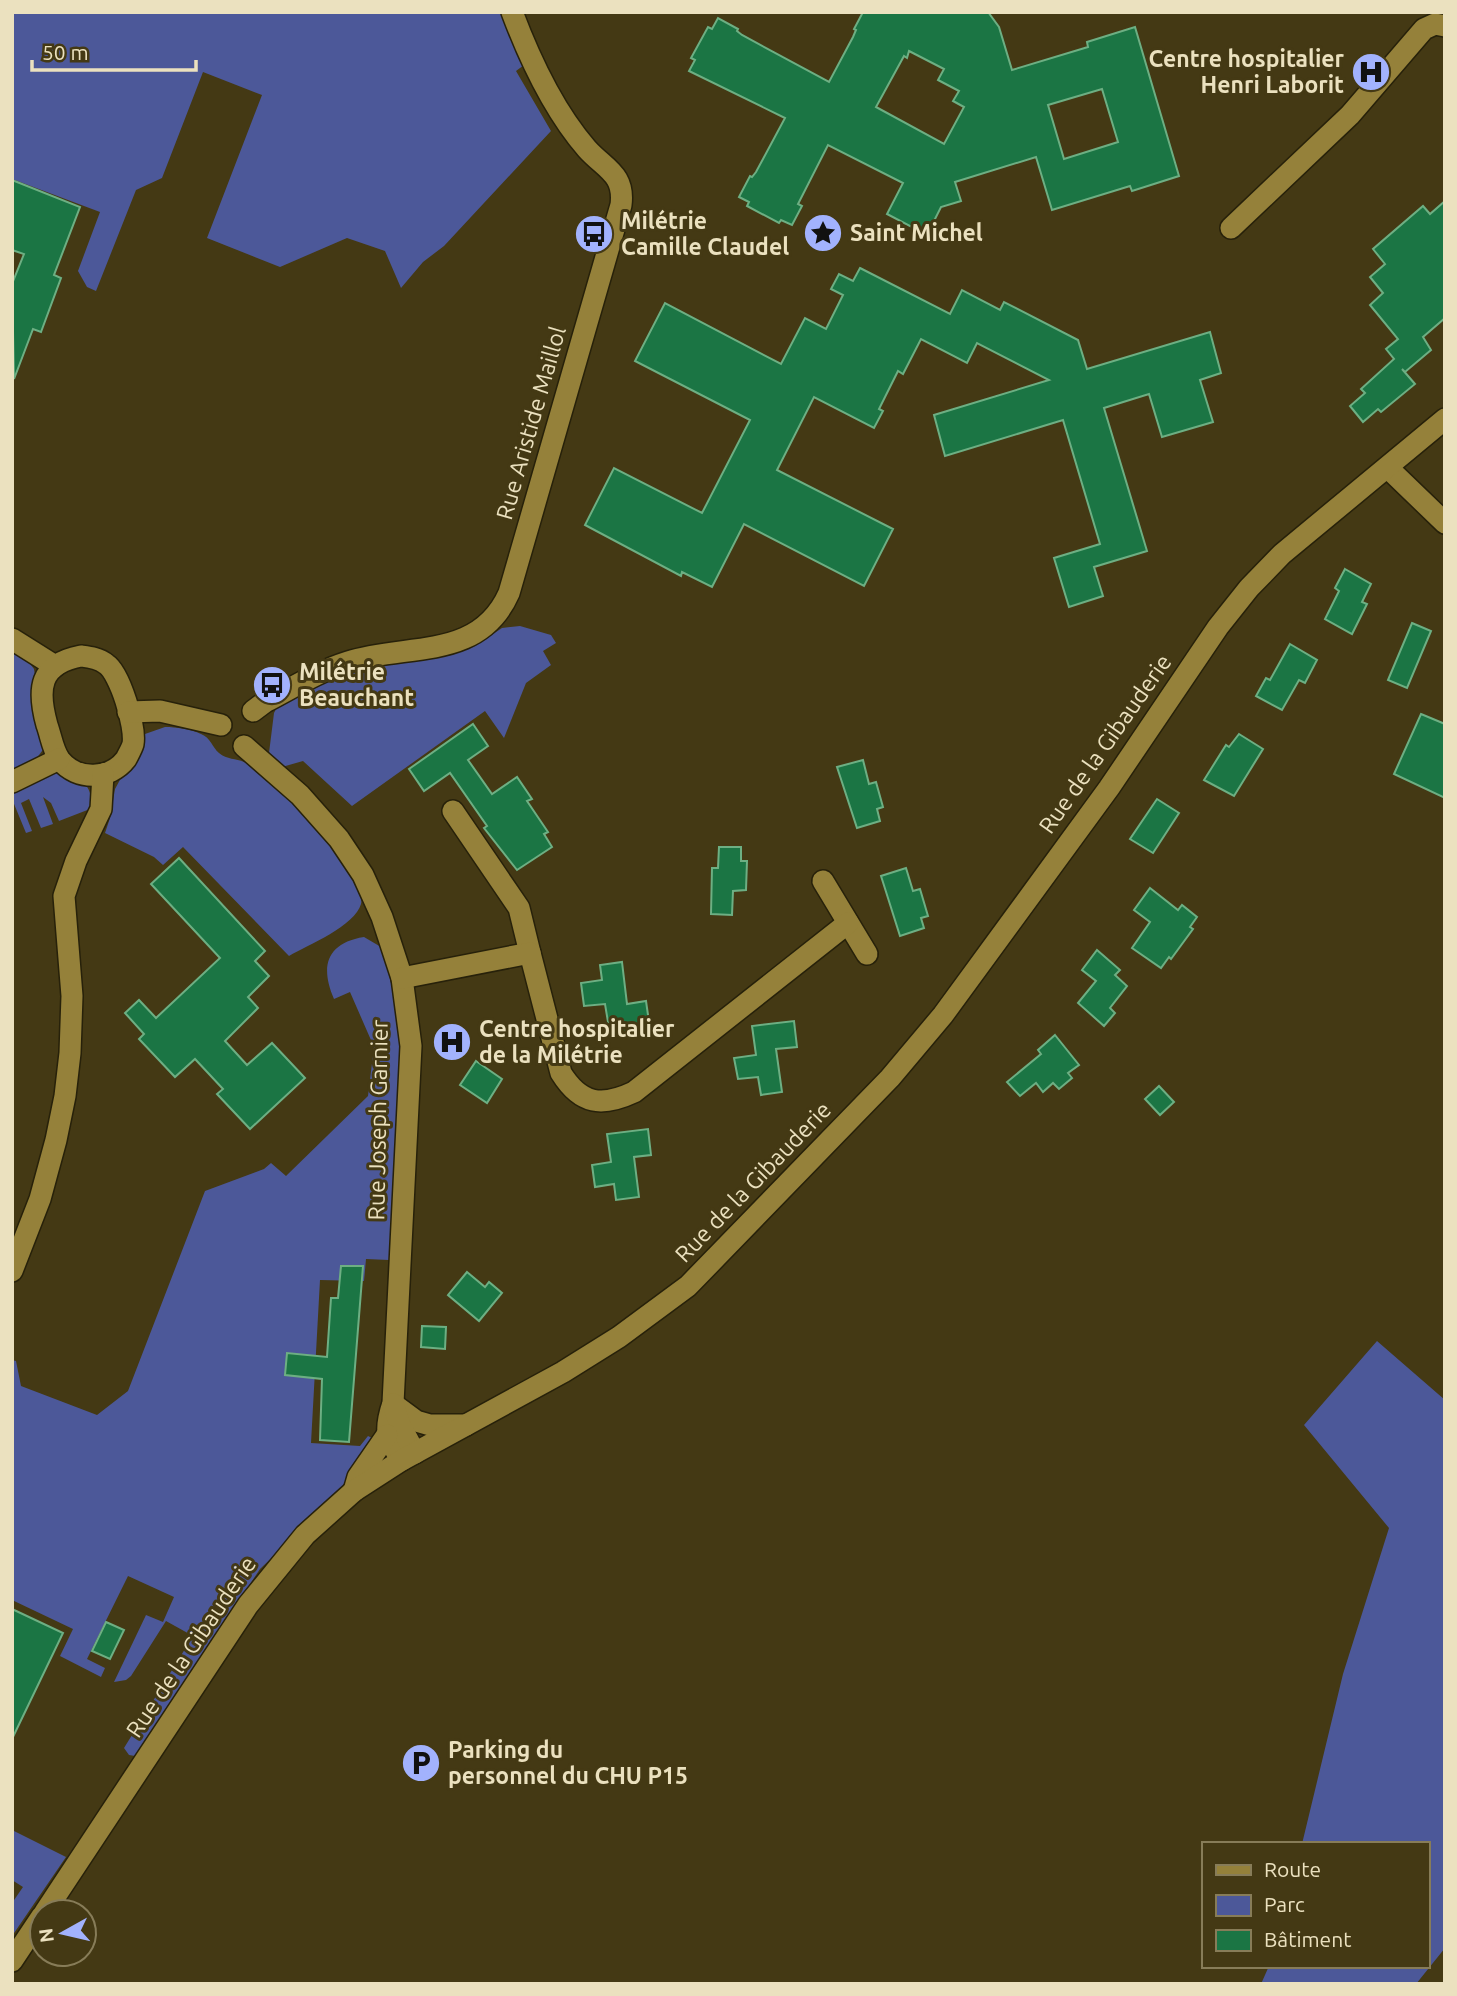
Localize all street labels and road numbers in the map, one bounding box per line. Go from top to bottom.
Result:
street label: Rue Aristide Maillol [491,323,570,522]
street label: Rue de la Gibauderie [1033,650,1176,838]
street label: Rue Joseph Garnier [363,1019,392,1221]
street label: Rue de la Gibauderie [670,1097,835,1267]
street label: Rue de la Gibauderie [121,1552,260,1742]

